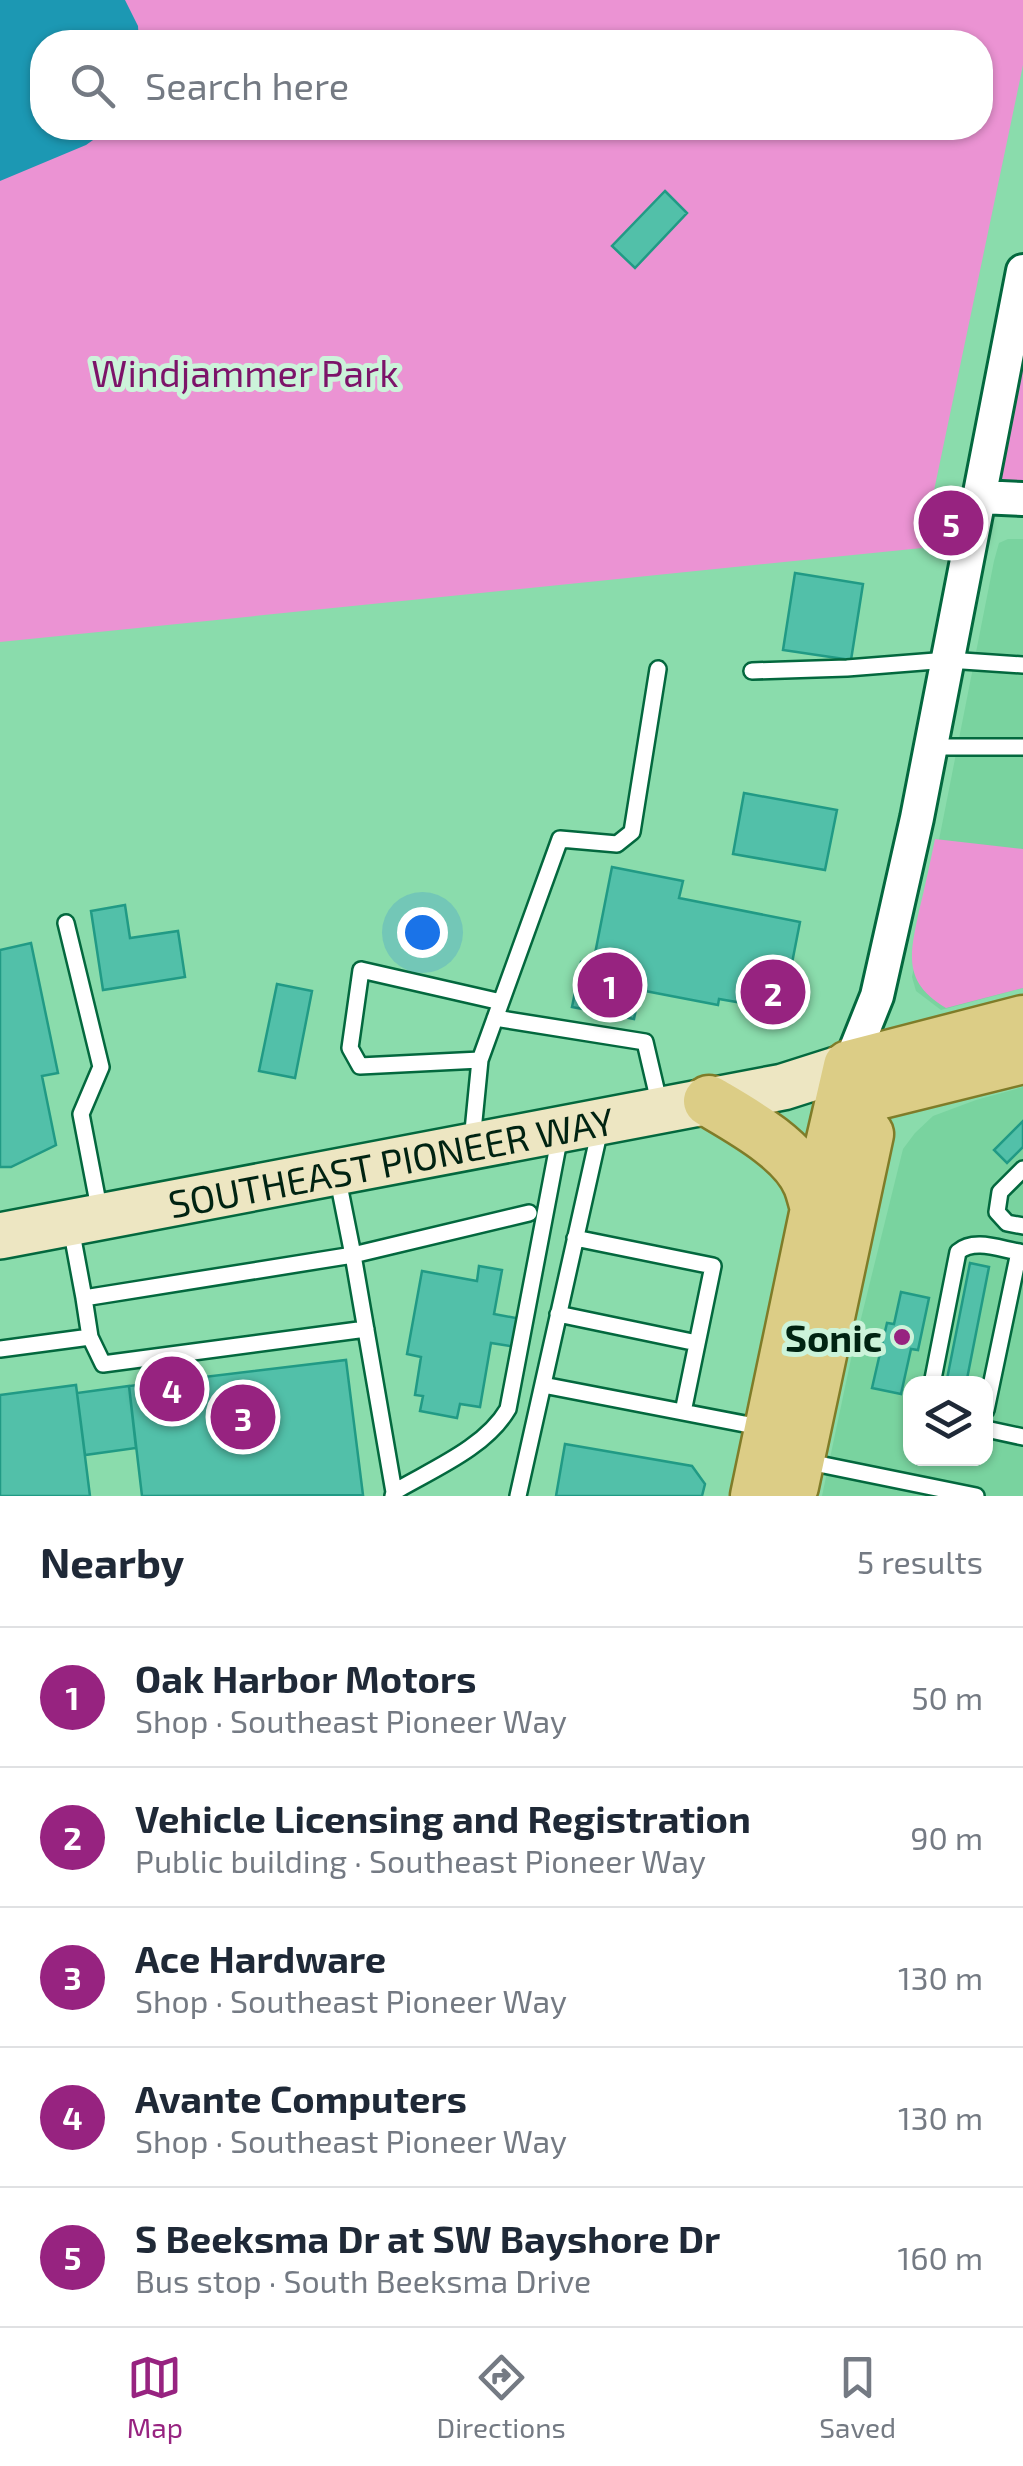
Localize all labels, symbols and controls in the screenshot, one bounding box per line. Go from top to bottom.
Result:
search box [30,30,993,140]
icon: search [65,58,120,113]
text: Search here [145,62,349,108]
park label: Windjammer Park [91,349,399,395]
pin: 5 [918,486,984,560]
your location [397,907,448,958]
pin: 1 [578,948,642,1022]
pin: 2 [740,954,806,1030]
street label: SOUTHEAST PIONEER WAY [164,1097,618,1226]
place label: Sonic [785,1314,882,1360]
marker: Sonic [891,1326,913,1348]
pin: 4 [140,1352,204,1426]
map controls [903,1376,993,1466]
button: layers [903,1376,993,1466]
pin: 3 [210,1380,276,1454]
text: Nearby [40,1536,184,1586]
text: 5 results [857,1542,983,1580]
text: Oak Harbor Motors [135,1655,476,1701]
text: 1 [66,1678,79,1716]
text: 50 m [911,1678,983,1716]
text: Shop · Southeast Pioneer Way [135,1701,567,1739]
text: Vehicle Licensing and Registration [135,1795,751,1841]
text: 2 [63,1818,82,1856]
text: 90 m [910,1818,983,1856]
text: Public building · Southeast Pioneer Way [135,1841,706,1879]
text: Ace Hardware [135,1935,386,1981]
text: 3 [63,1958,82,1996]
text: 130 m [898,1958,983,1996]
text: Shop · Southeast Pioneer Way [135,1981,567,2019]
text: Avante Computers [135,2075,467,2121]
text: 4 [62,2098,83,2136]
text: 130 m [898,2098,983,2136]
text: Shop · Southeast Pioneer Way [135,2121,567,2159]
text: S Beeksma Dr at SW Bayshore Dr [135,2215,720,2261]
text: 5 [64,2238,81,2276]
text: 160 m [897,2238,983,2276]
text: Bus stop · South Beeksma Drive [135,2261,591,2299]
tab: Map [127,2350,183,2444]
tab: Directions [437,2350,566,2444]
tab: Saved [819,2350,896,2444]

